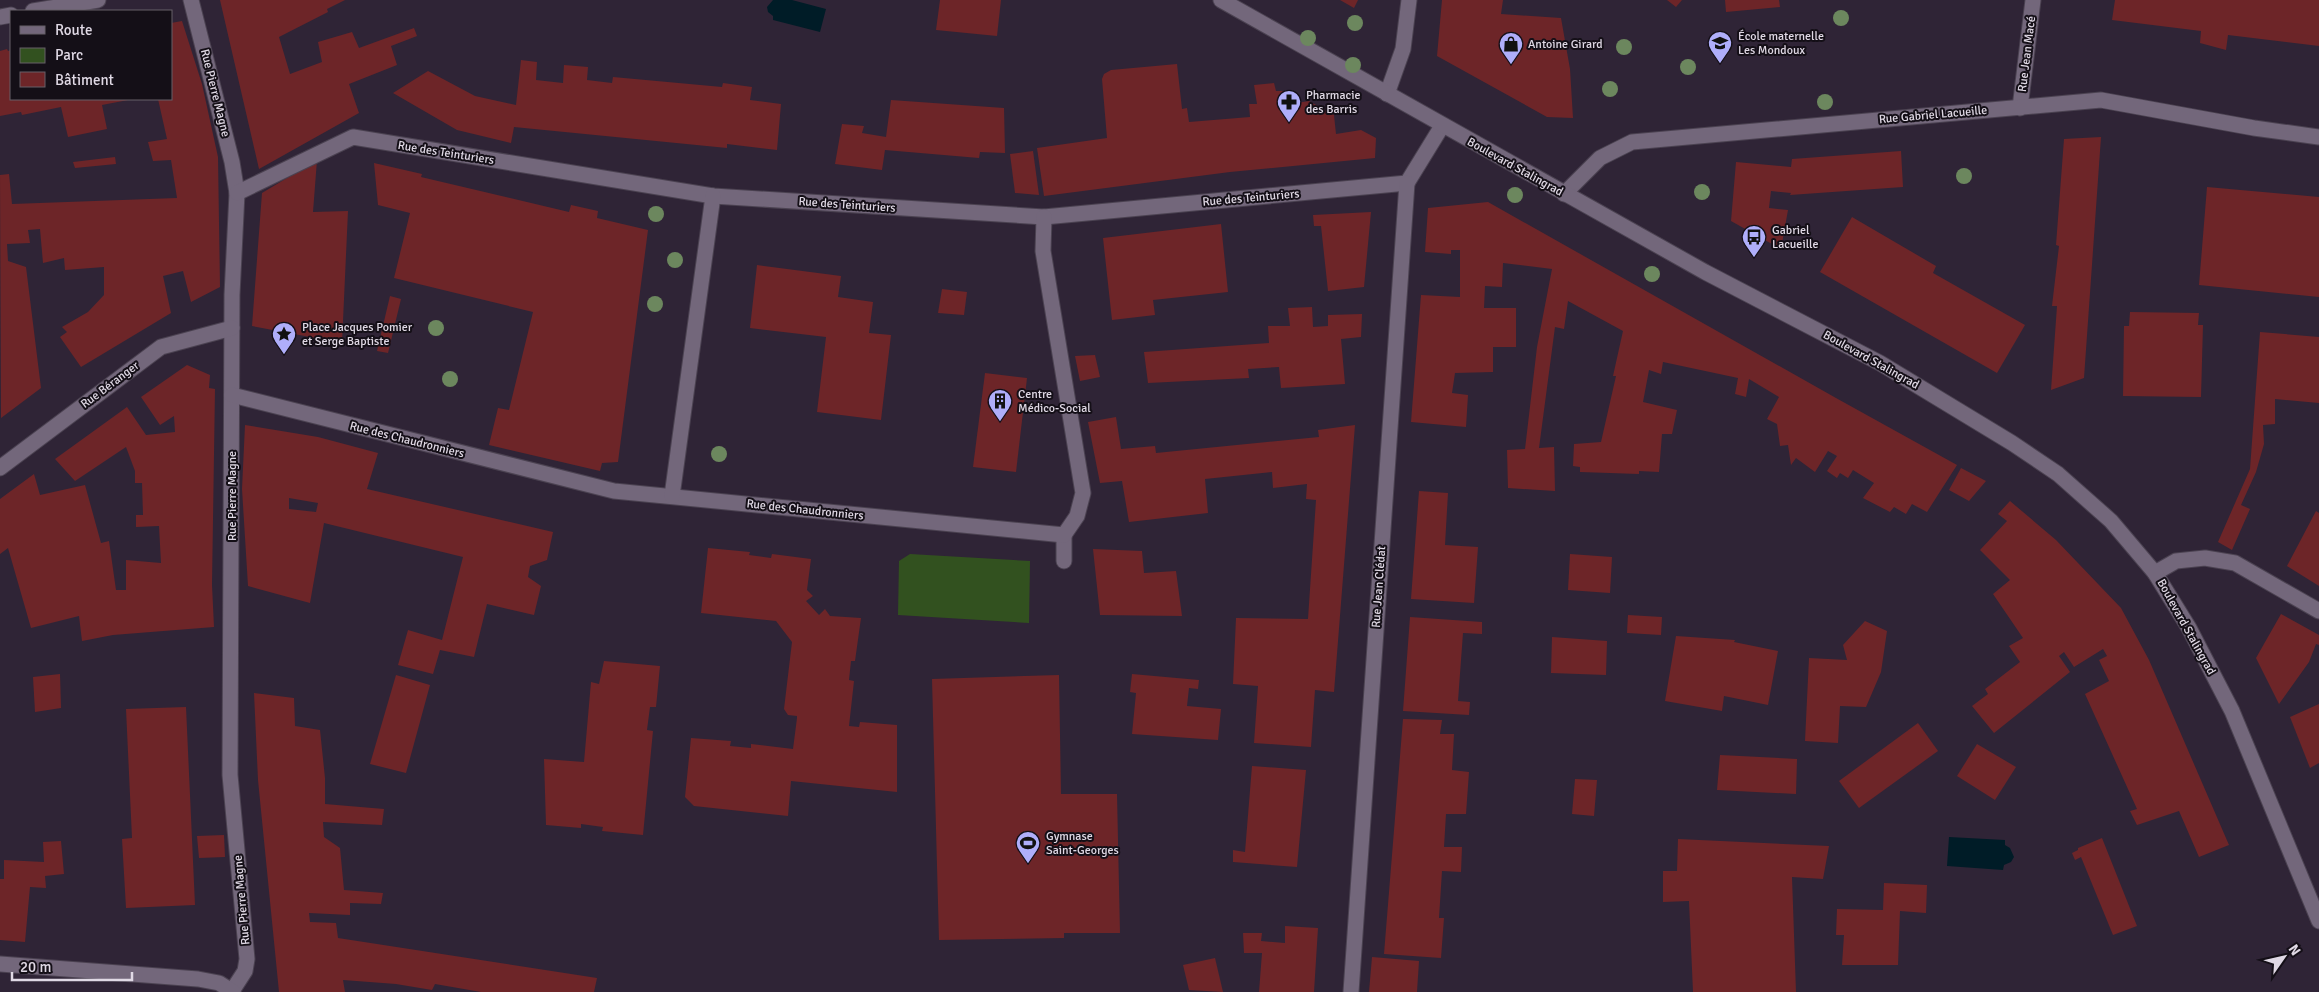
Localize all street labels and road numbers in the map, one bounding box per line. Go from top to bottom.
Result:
street label: Rue Jean Macé [2015,15,2039,93]
street label: Rue Pierre Magne [197,47,233,139]
street label: Rue Gabriel Lacueille [1878,103,1988,127]
street label: Boulevard Stalingrad [1464,134,1566,200]
street label: Rue des Teinturiers [397,138,495,168]
street label: Rue des Teinturiers [1202,186,1300,210]
street label: Rue des Teinturiers [798,194,896,216]
street label: Boulevard Stalingrad [1820,327,1922,393]
street label: Rue Béranger [78,358,143,412]
street label: Rue des Chaudronniers [348,418,466,462]
street label: Rue Pierre Magne [225,451,240,541]
street label: Rue des Chaudronniers [746,496,864,524]
street label: Rue Jean Clédat [1369,546,1389,628]
street label: Boulevard Stalingrad [2153,576,2219,678]
street label: Rue Pierre Magne [231,854,253,946]

